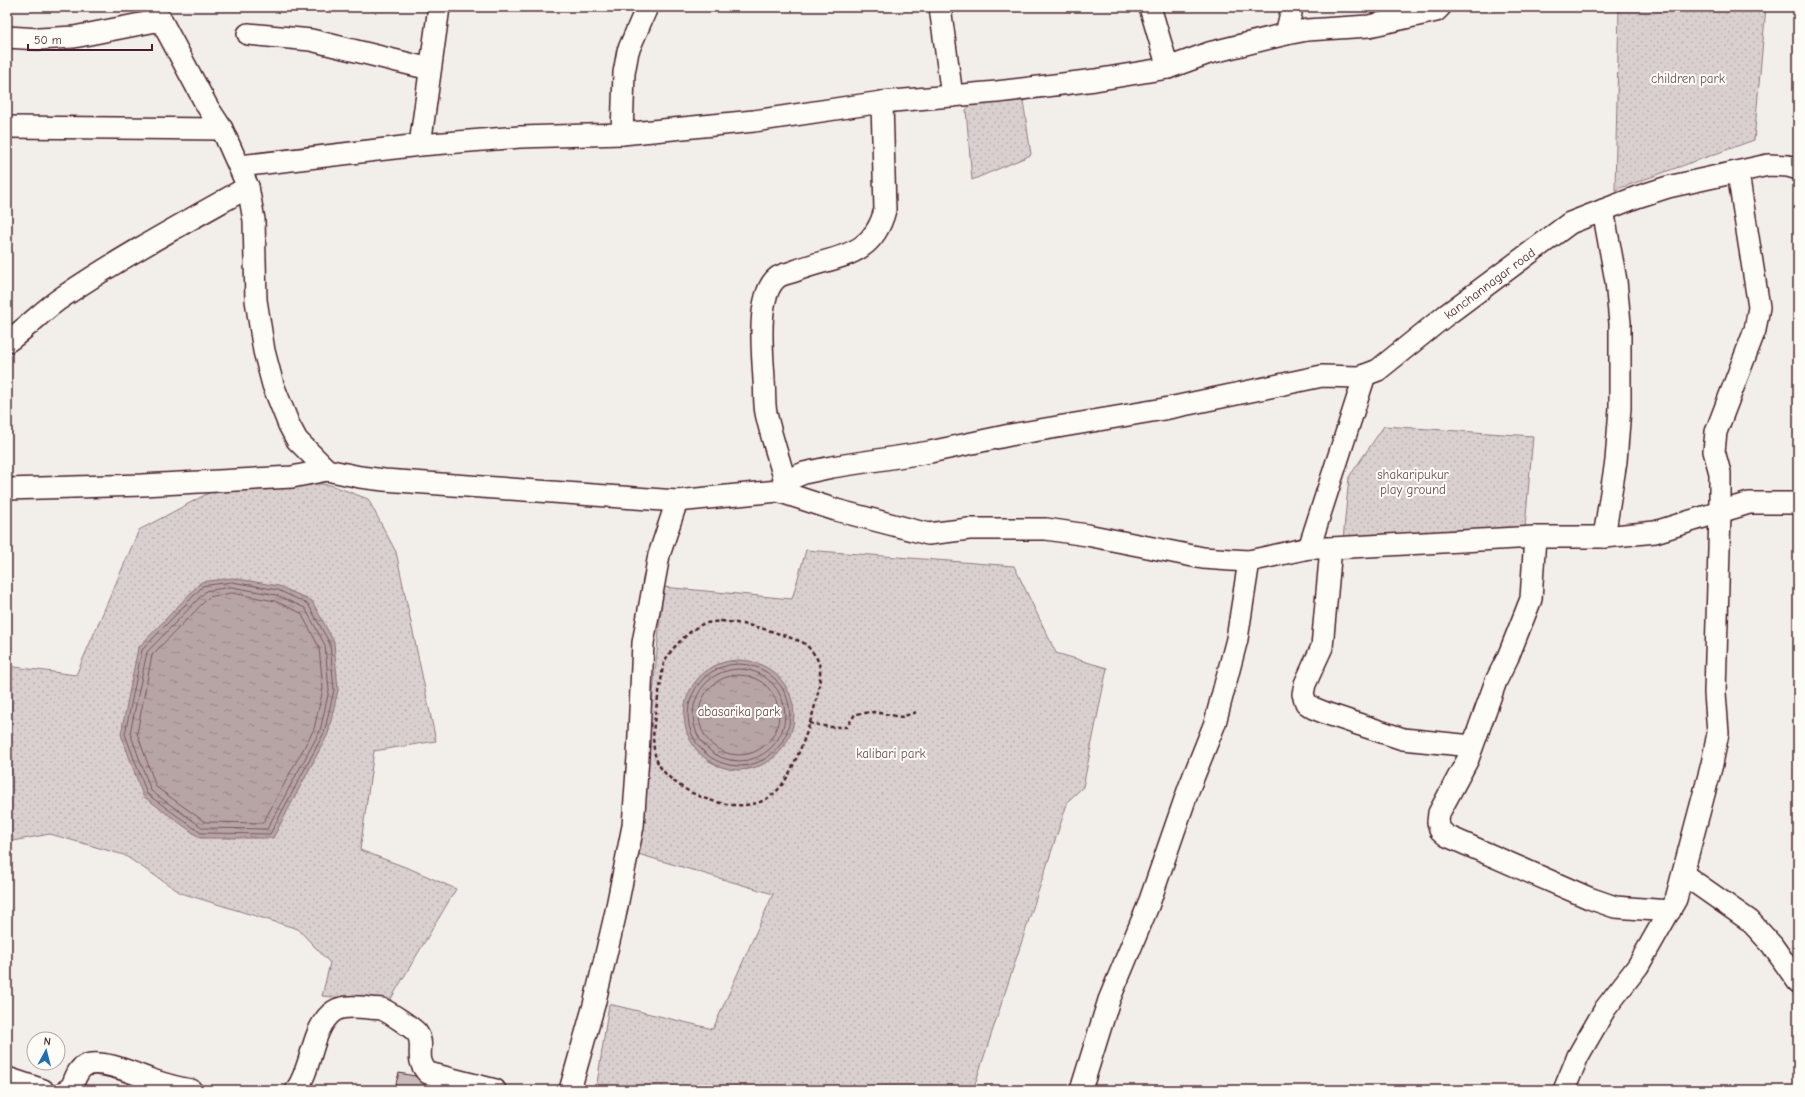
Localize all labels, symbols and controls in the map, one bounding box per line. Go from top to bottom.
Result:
scale bar [28,26,152,52]
text: 50 m [34,33,62,47]
park label: children park [1651,71,1726,86]
street label: kanchannagar road [1441,245,1538,322]
park label: shakaripukur play ground [1377,467,1450,497]
park label: abasarika park [698,704,781,719]
park label: kalibari park [856,746,927,761]
north arrow [26,1031,66,1071]
text: N [43,1035,52,1048]

